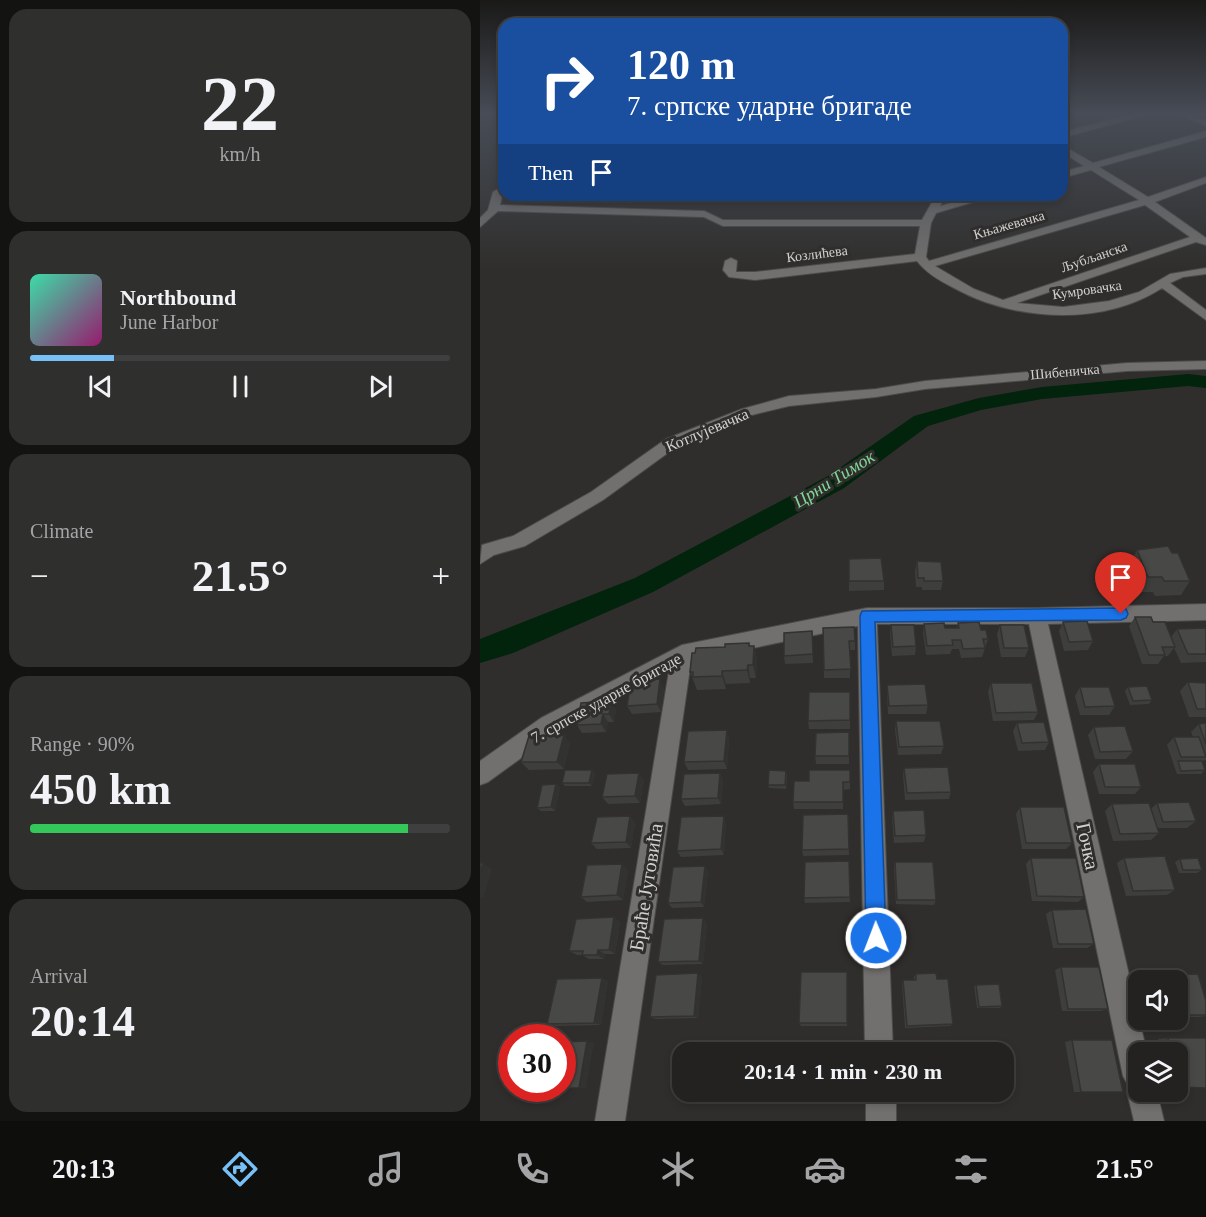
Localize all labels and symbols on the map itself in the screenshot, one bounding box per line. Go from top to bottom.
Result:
street label: Књажевачка [972,207,1047,242]
street label: Љубљанска [1059,238,1130,275]
street label: Козлићева [786,243,849,265]
street label: Кумровачка [1051,278,1123,302]
street label: Шибеничка [1030,361,1101,383]
street label: Котлујевачка [663,405,751,456]
water label: Црни Тимок [789,446,879,512]
pin [1095,552,1146,614]
street label: 7. српске ударне бригаде [528,650,684,747]
street label: Гочка [1072,820,1104,872]
street label: Браће Југовића [625,822,668,952]
position arrow [844,906,908,970]
speed limit sign: 30 [498,1024,576,1102]

